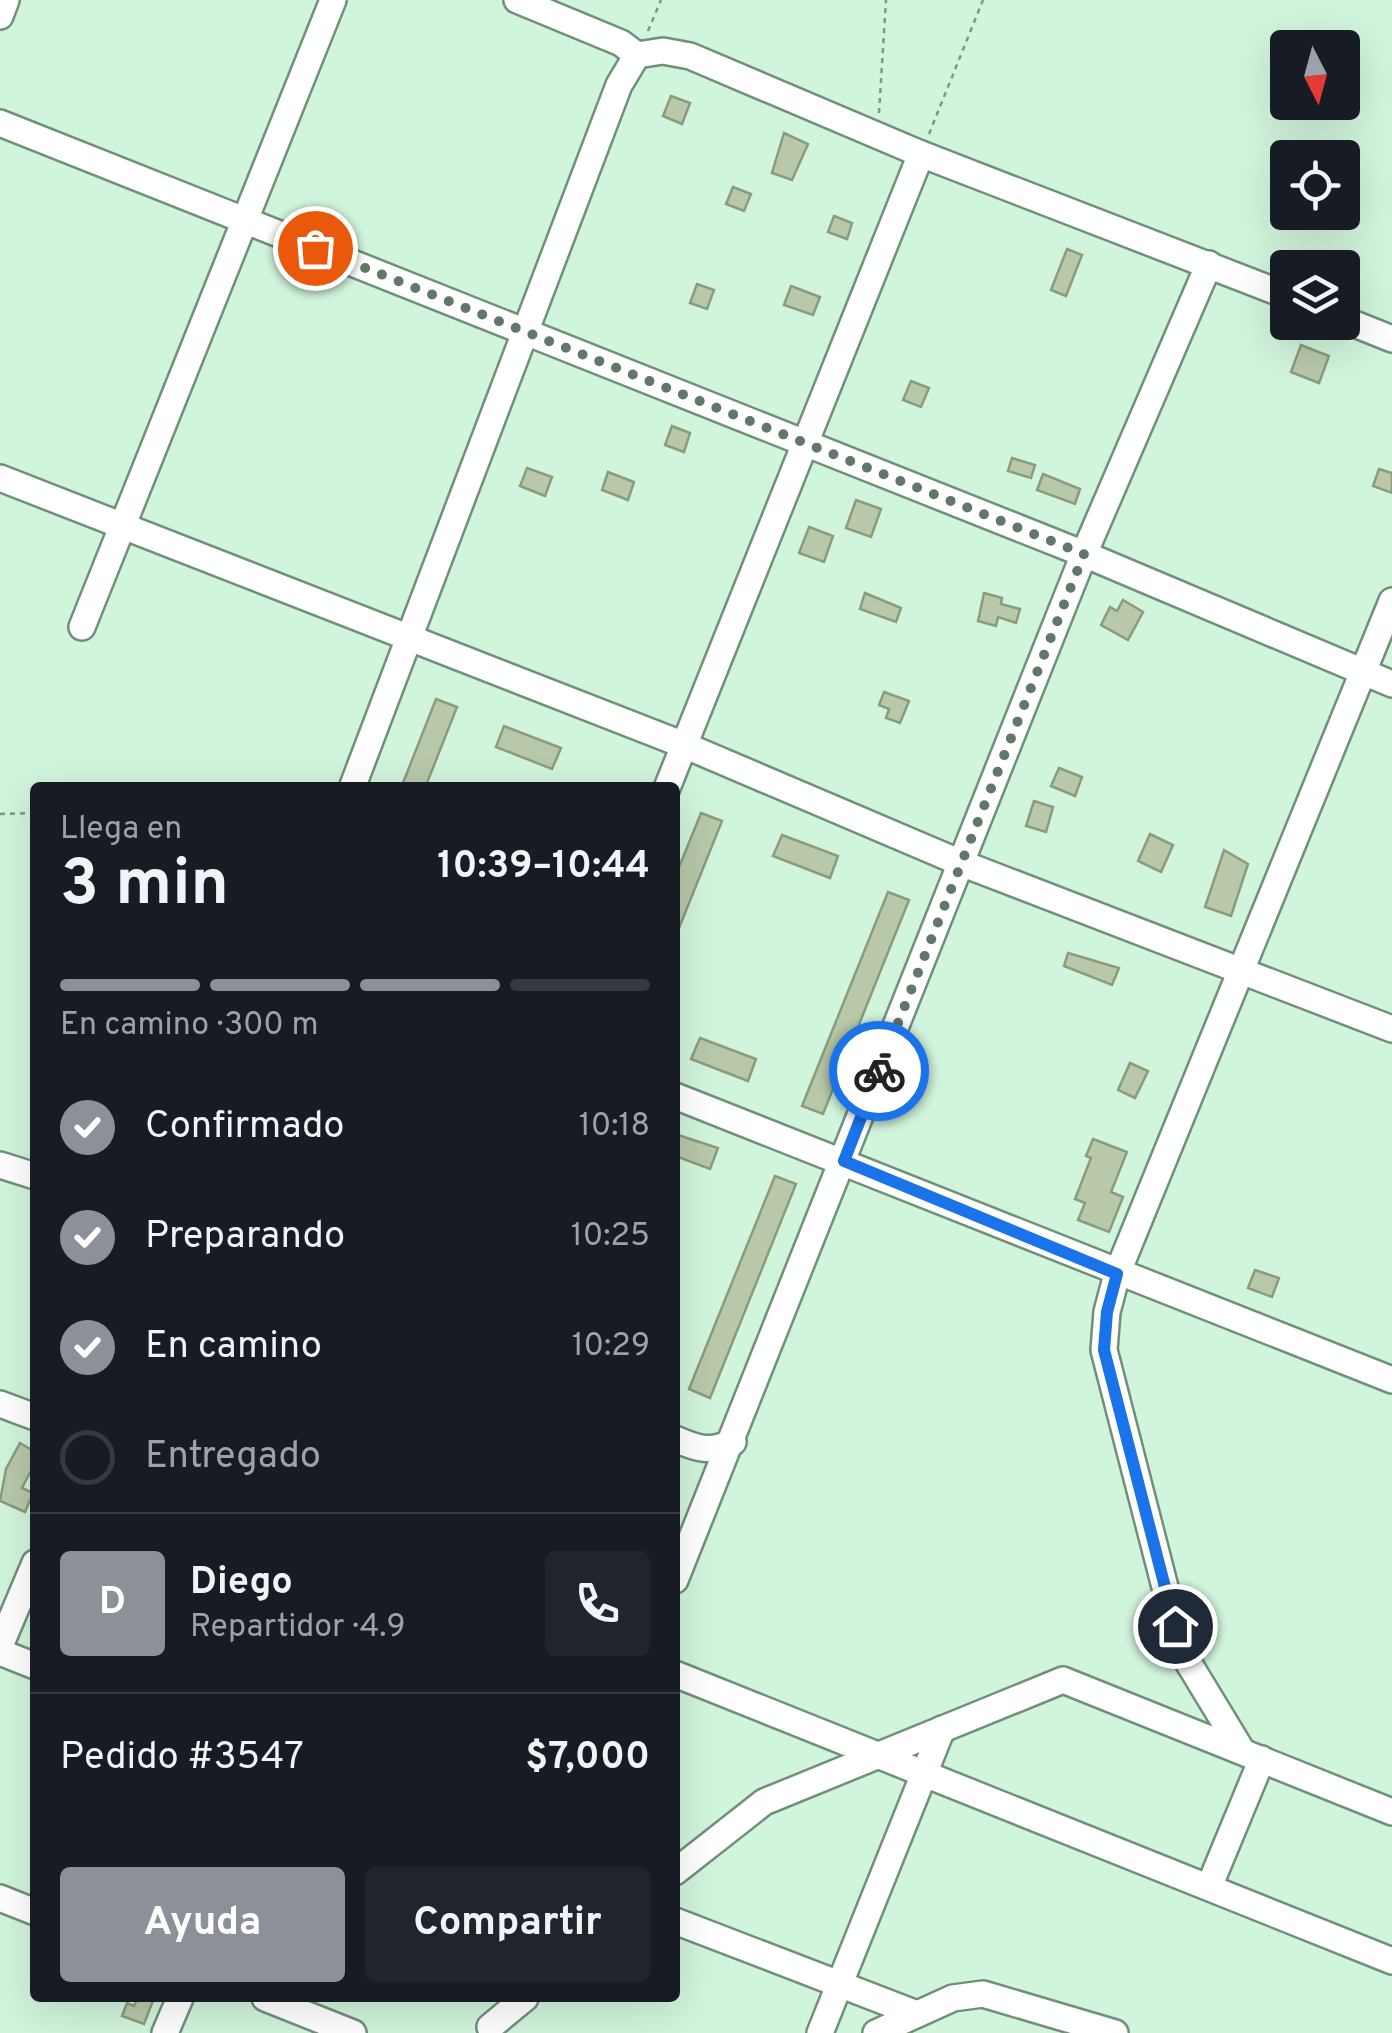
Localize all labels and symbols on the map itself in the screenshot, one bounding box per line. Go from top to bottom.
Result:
north arrow [1270,30,1360,120]
pin [273,206,358,291]
courier [829,1021,929,1121]
pin [1133,1584,1218,1669]

